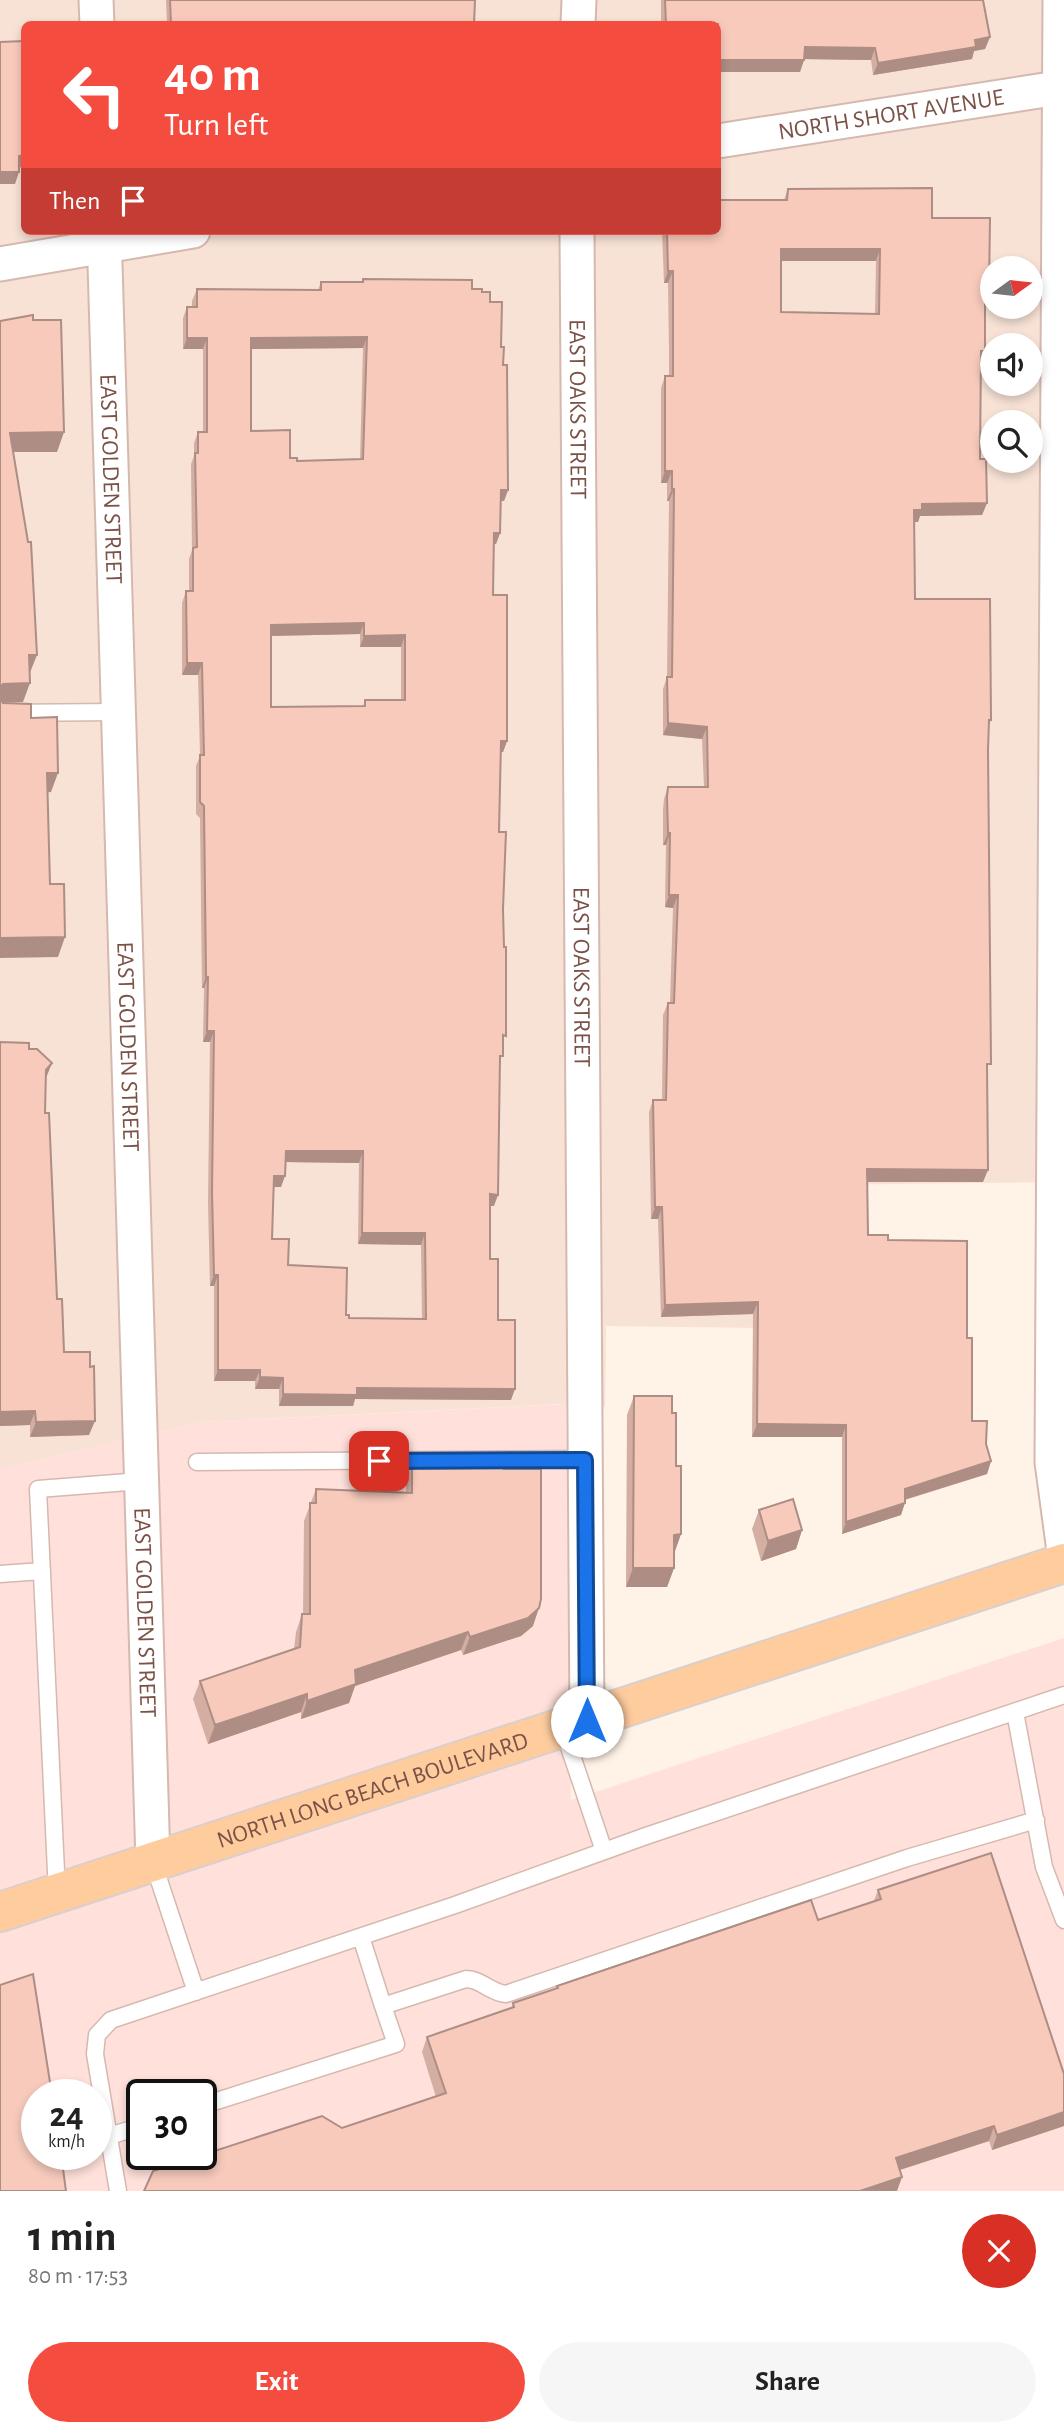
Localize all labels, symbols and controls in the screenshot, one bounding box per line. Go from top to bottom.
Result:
icon: left [49,49,140,140]
text: 40 m [164,51,261,100]
street label: NORTH SHORT AVENUE [777,85,1006,144]
text: Turn left [164,109,268,141]
icon: arrive [114,182,152,220]
text: Then [49,188,100,214]
north arrow [980,256,1043,318]
map controls [980,256,1043,473]
street label: EAST OAKS STREET [565,319,590,499]
button: sound [980,333,1043,396]
street label: EAST GOLDEN STREET [95,373,126,585]
button: search [980,410,1043,473]
street label: EAST OAKS STREET [568,887,594,1067]
street label: EAST GOLDEN STREET [112,941,143,1152]
pin [349,1431,409,1491]
icon: arrive [360,1442,398,1480]
street label: EAST GOLDEN STREET [129,1507,160,1718]
position arrow [550,1684,624,1758]
street label: NORTH LONG BEACH BOULEVARD [214,1729,531,1853]
speed limit sign: 30 [126,2079,217,2170]
text: 24 [49,2098,84,2133]
text: km/h [48,2133,85,2151]
button: close [962,2214,1036,2288]
text: 1 min [28,2216,117,2258]
text: 80 m · 17:53 [28,2265,128,2288]
button: Exit [28,2342,525,2422]
button: Share [539,2342,1036,2422]

